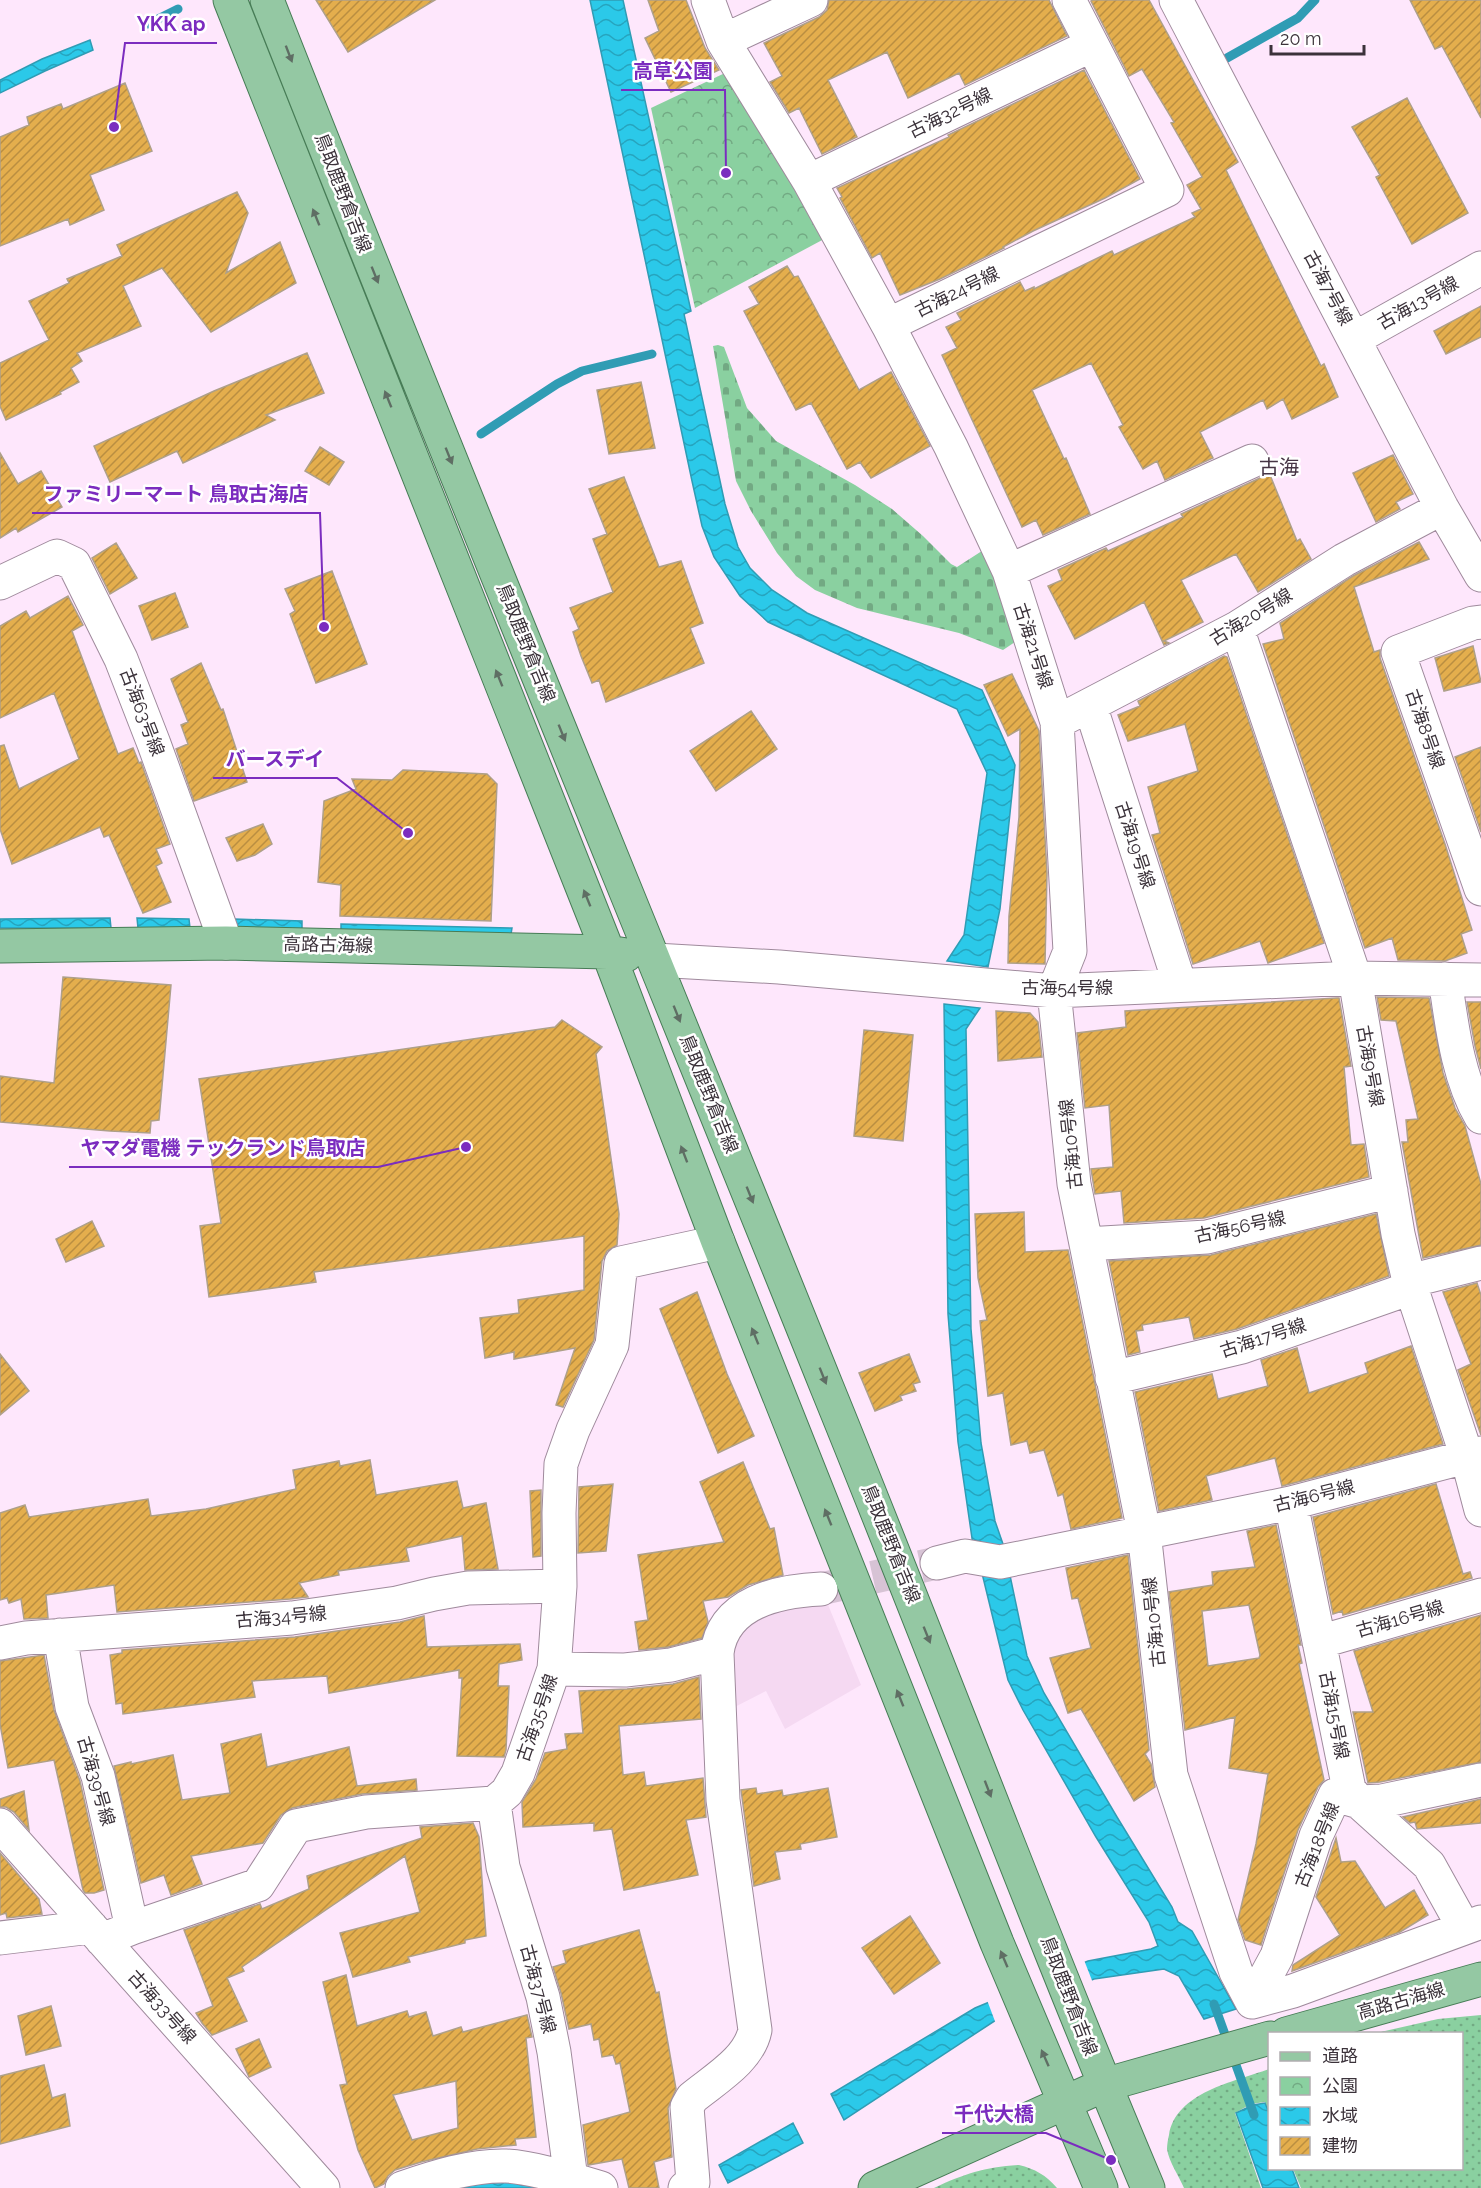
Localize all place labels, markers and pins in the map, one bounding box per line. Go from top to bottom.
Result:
callout: YKK ap [125,5,217,43]
callout: 高草公園 [621,52,725,90]
callout: ファミリーマート 鳥取古海店 [32,475,320,513]
callout: バースデイ [213,740,337,778]
callout: ヤマダ電機 テックランド鳥取店 [69,1129,378,1167]
callout: 千代大橋 [942,2095,1046,2133]

